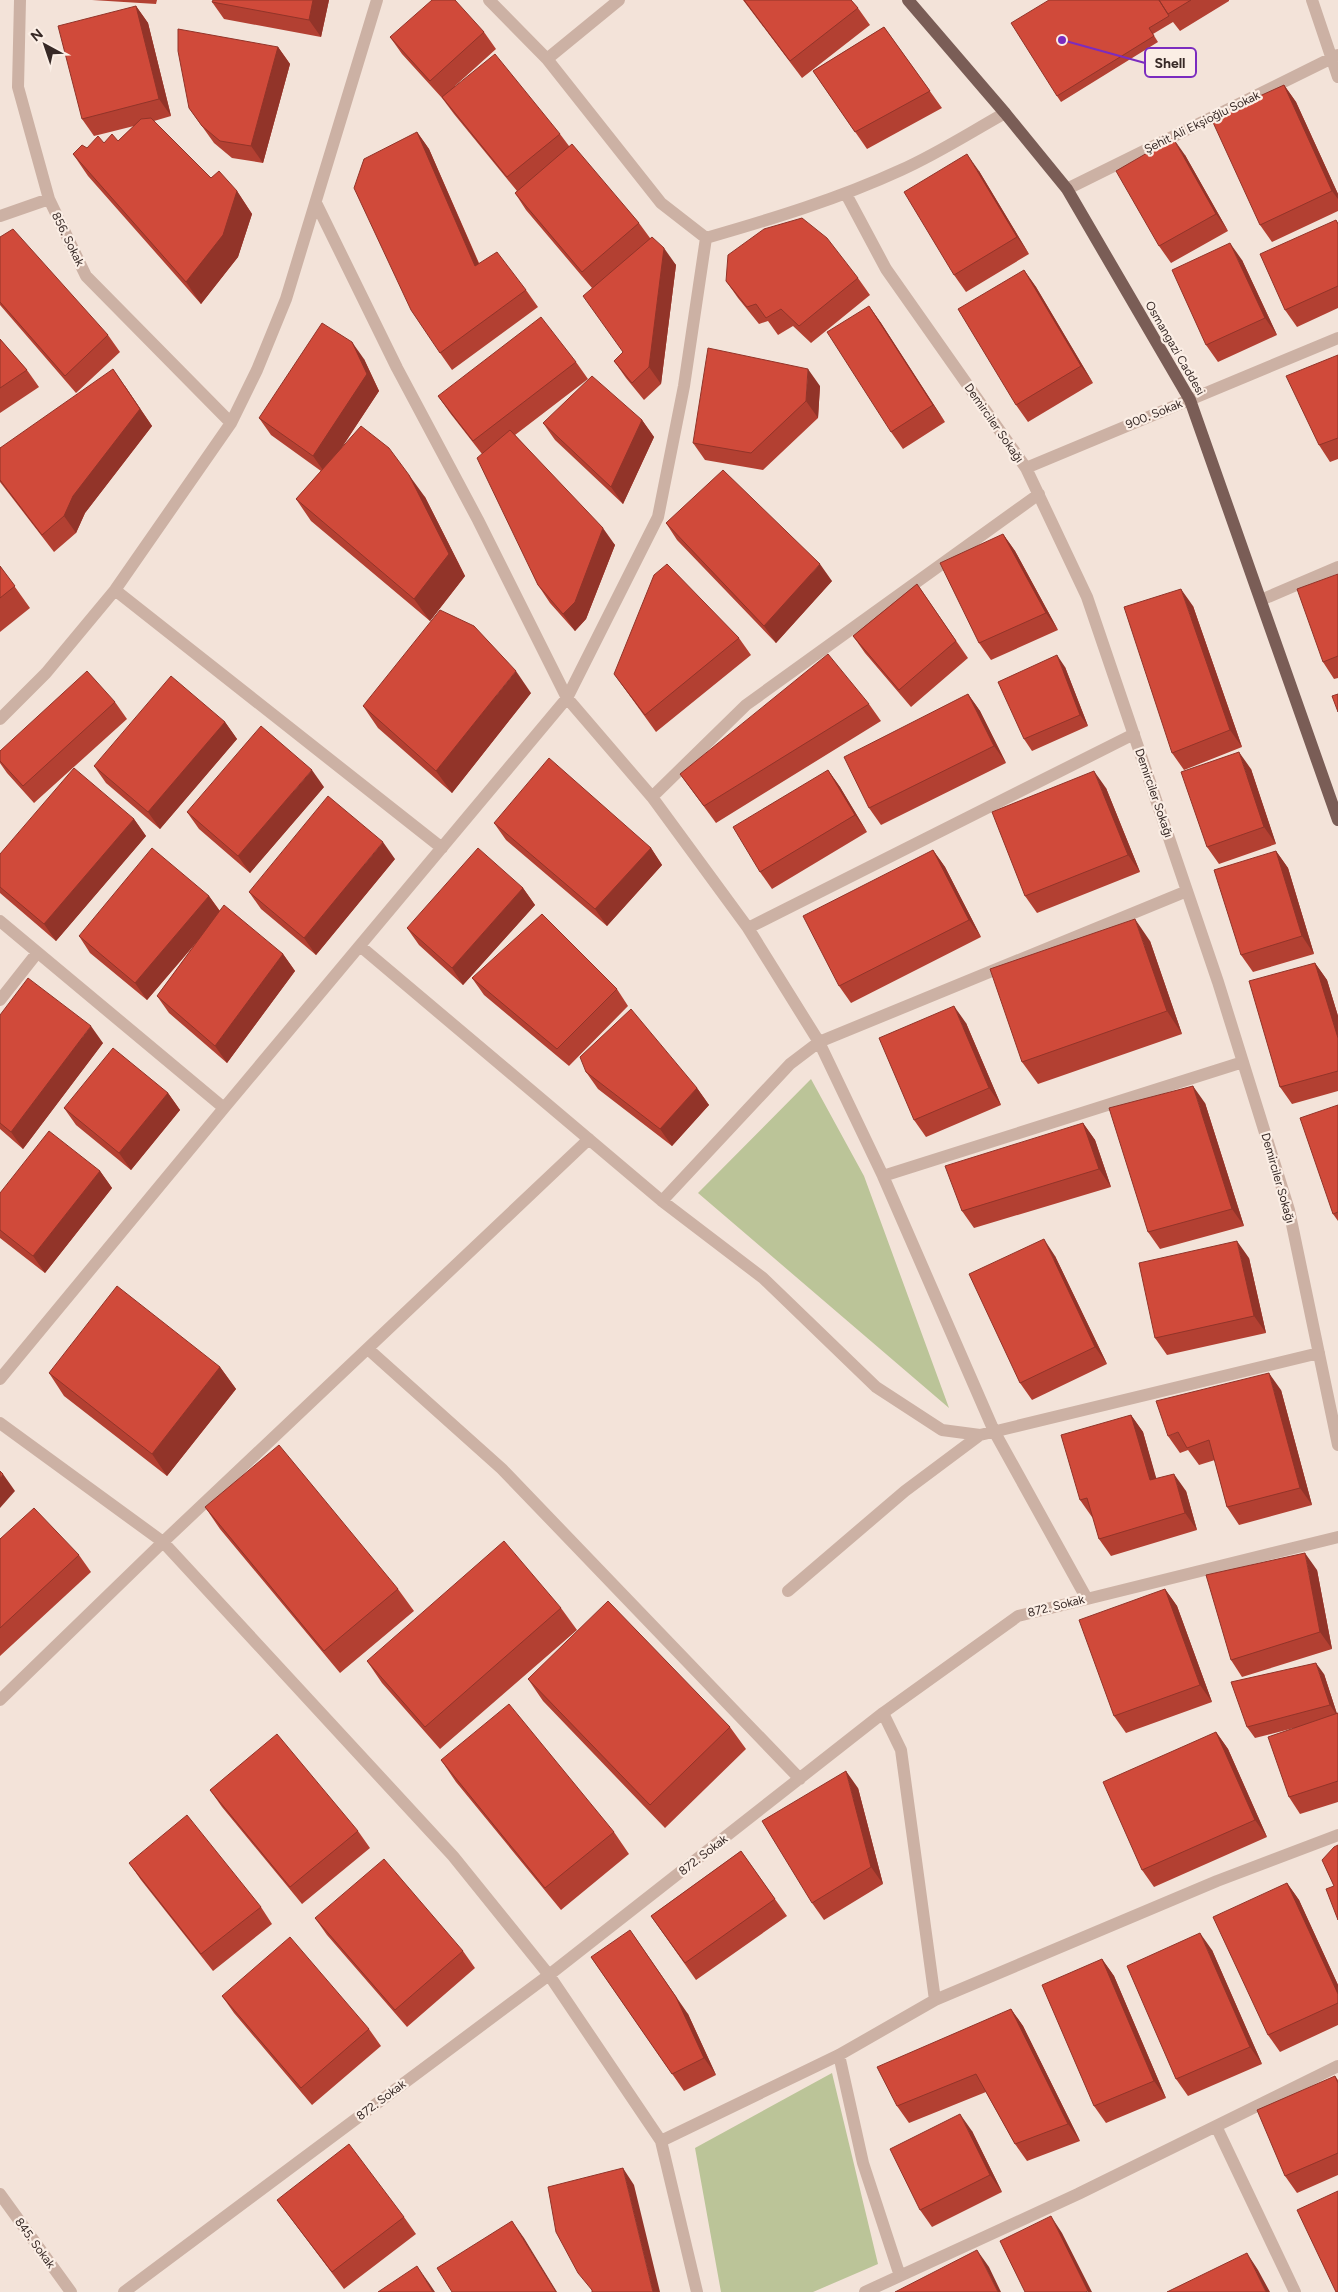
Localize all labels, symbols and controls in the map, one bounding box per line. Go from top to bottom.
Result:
north arrow [20,20,70,70]
text: N [27,25,47,45]
callout: Shell [1145,48,1196,77]
text: Shell [1154,55,1186,72]
street label: Şehit Ali Ekşioğlu Sokak [1142,88,1262,156]
street label: 856. Sokak [49,210,87,269]
street label: Osmangazi Caddesi [1142,298,1208,398]
street label: Demirciler Sokağı [962,381,1026,465]
street label: 900. Sokak [1124,396,1184,432]
street label: Demirciler Sokağı [1132,747,1176,839]
street label: Demirciler Sokağı [1258,1131,1298,1225]
street label: 872. Sokak [1026,1592,1086,1620]
street label: 872. Sokak [676,1832,730,1878]
street label: 872. Sokak [354,2077,408,2123]
street label: 845. Sokak [12,2215,58,2271]

